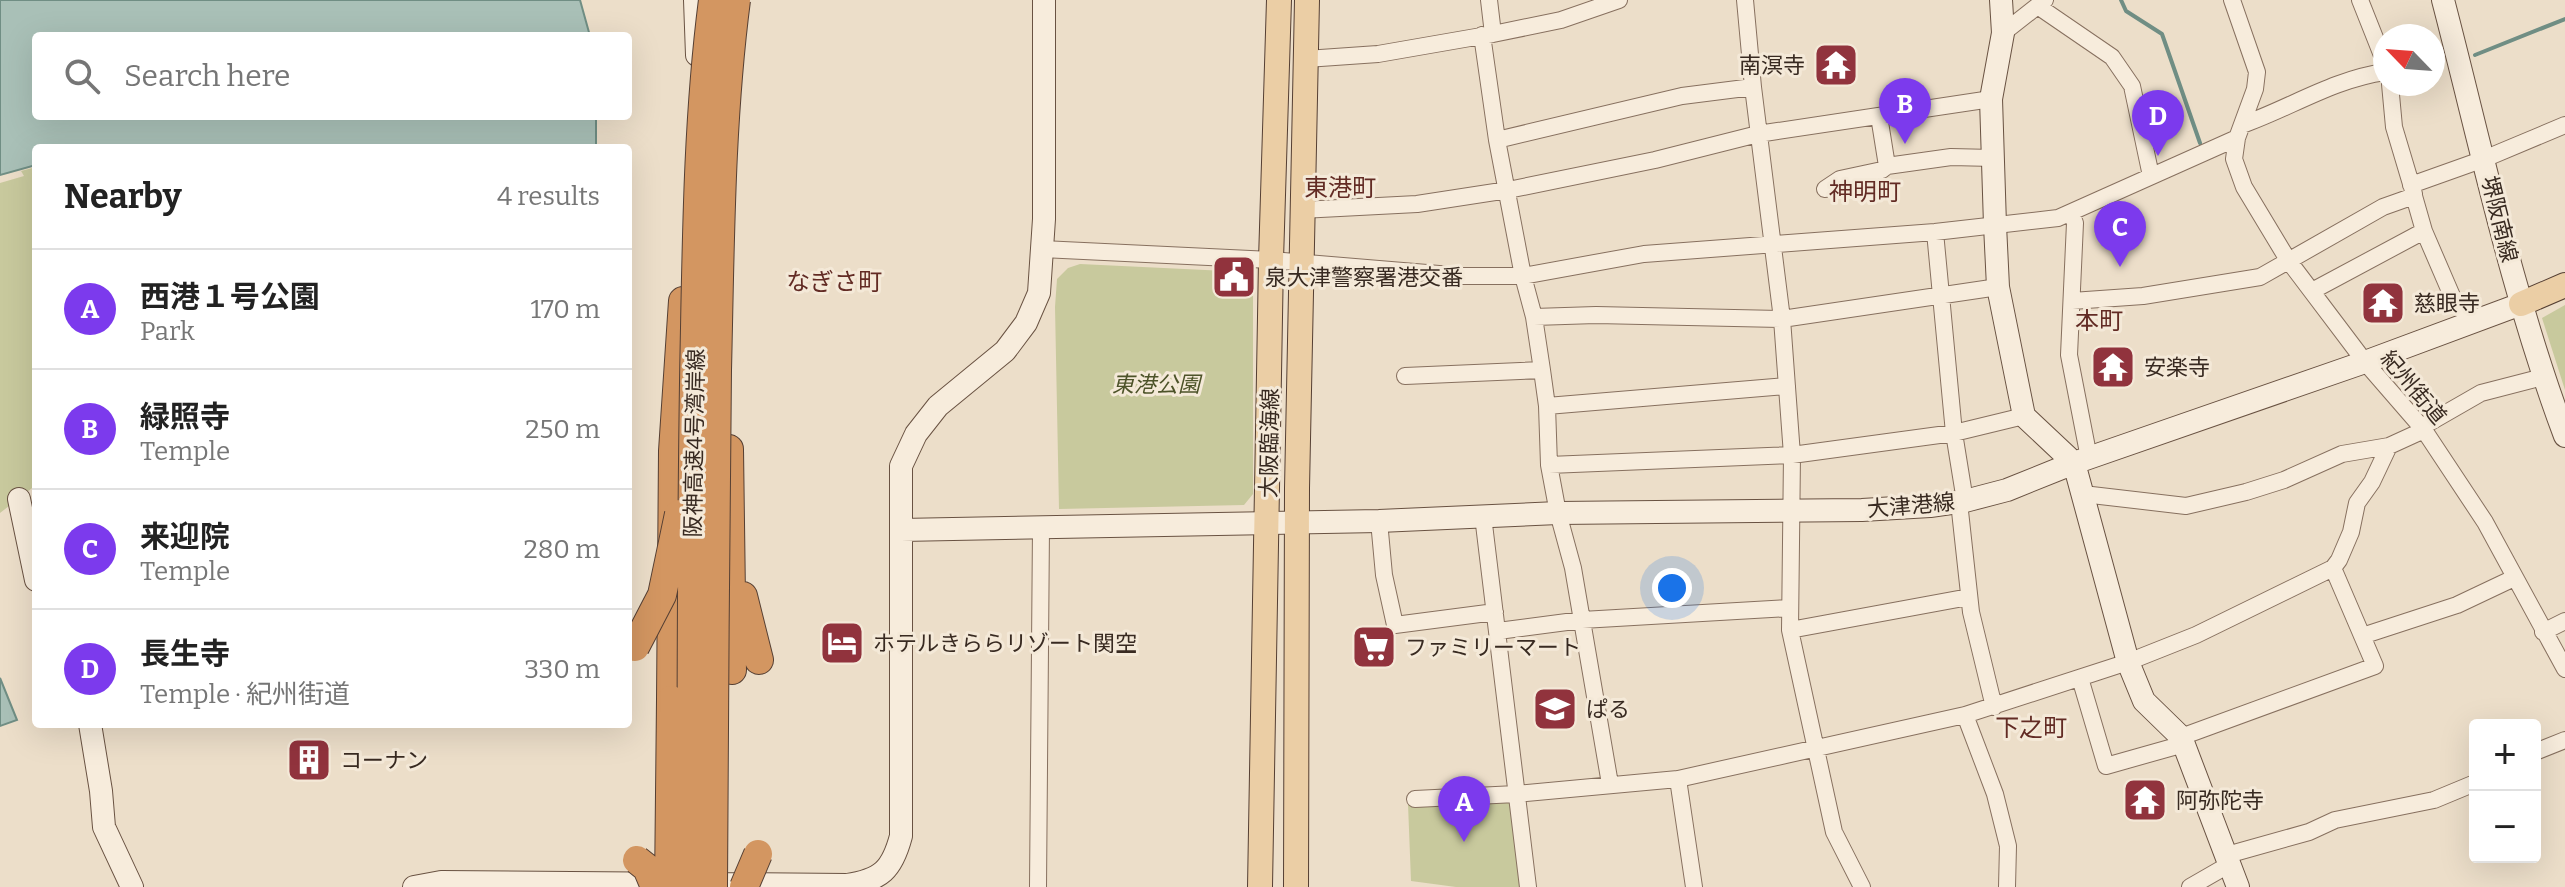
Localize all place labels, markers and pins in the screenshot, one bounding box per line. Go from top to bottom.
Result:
temple icon: 南溟寺 [1812,41,1860,89]
place label: 南溟寺 [1739,52,1805,79]
pin: B [1879,78,1931,144]
pin: D [2132,90,2184,156]
pin: C [2094,201,2146,267]
public building icon: 泉大津警察署港交番 [1210,253,1258,301]
place label: 泉大津警察署港交番 [1265,264,1463,291]
temple icon: 慈眼寺 [2359,279,2407,327]
place label: 慈眼寺 [2414,290,2480,317]
temple icon: 安楽寺 [2089,343,2137,391]
place label: 安楽寺 [2144,354,2210,381]
hotel icon: ホテルきららリゾート関空 [818,619,866,667]
supermarket icon: ファミリーマート [1350,623,1398,671]
place label: ホテルきららリゾート関空 [873,630,1137,657]
place label: ファミリーマート [1405,634,1581,661]
school or university icon: ぱる [1531,685,1579,733]
place label: ぱる [1586,696,1630,723]
building icon: コーナン [285,736,333,784]
place label: コーナン [340,747,428,774]
pin: A [1438,776,1490,842]
temple icon: 阿弥陀寺 [2121,776,2169,824]
place label: 阿弥陀寺 [2176,787,2264,814]

